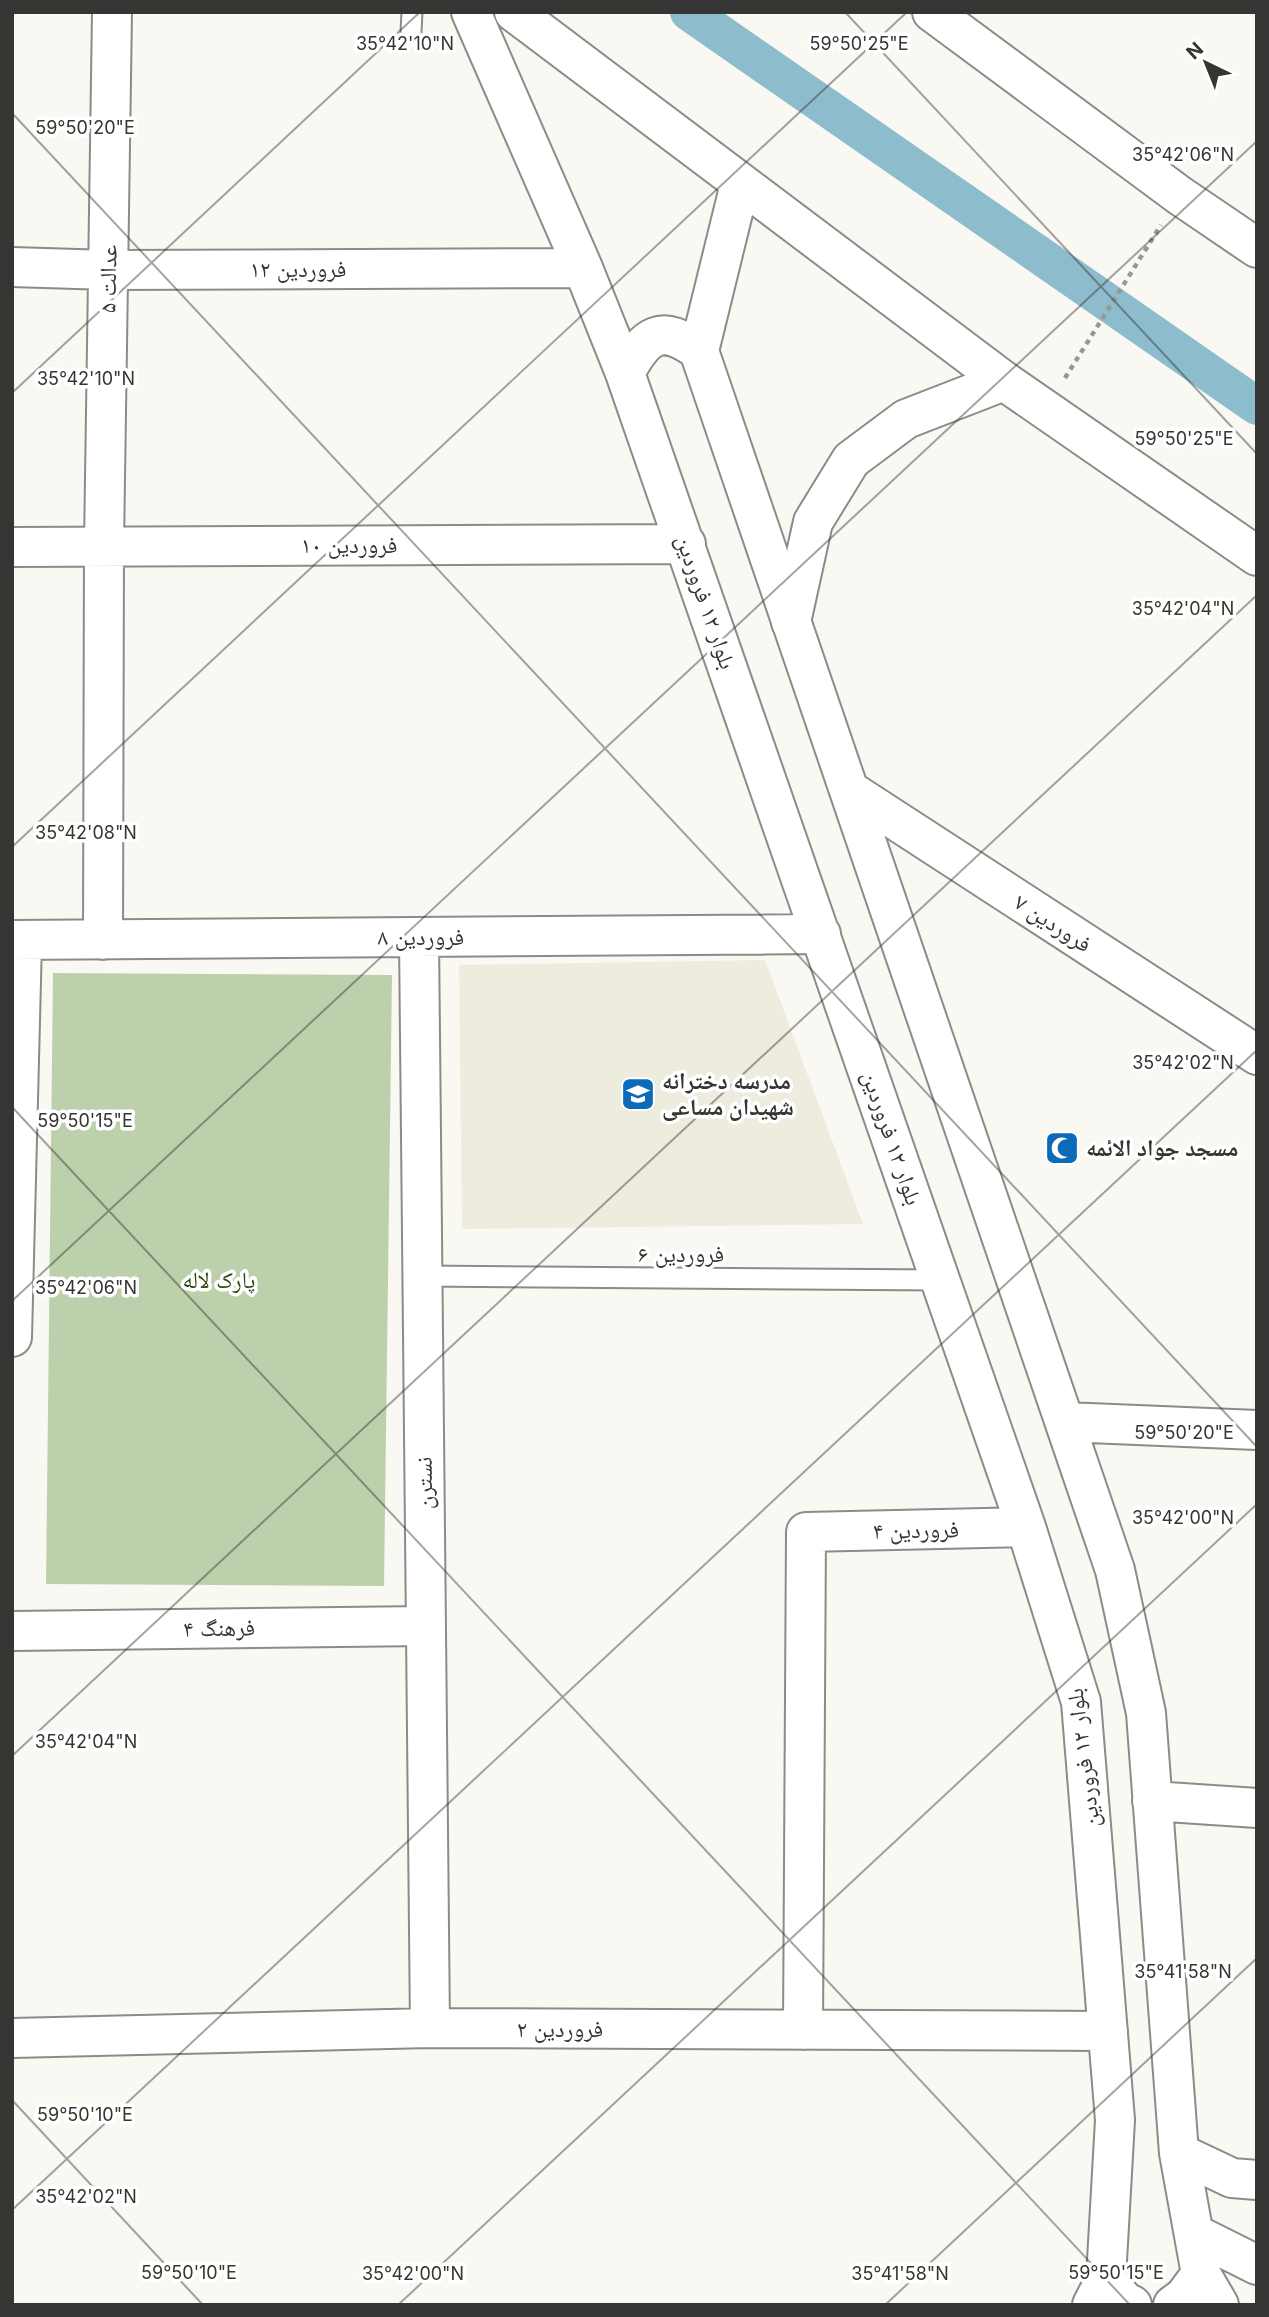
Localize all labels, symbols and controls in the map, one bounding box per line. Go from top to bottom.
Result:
north arrow [1171,28,1241,98]
text: 35°42'10"N [356,33,454,54]
text: 59°50'25"E [809,33,909,54]
text: N [1182,38,1208,64]
text: 59°50'20"E [35,117,135,138]
text: 35°42'06"N [1132,144,1234,165]
street label: عدالت ۵ [93,244,123,313]
street label: فروردین ۱۲ [250,255,346,283]
text: 35°42'10"N [37,368,135,389]
text: 59°50'25"E [1134,428,1234,449]
street label: فروردین ۱۰ [301,531,397,559]
street label: بلوار ۱۲ فروردین [670,531,742,673]
text: 35°42'04"N [1132,598,1234,619]
text: 35°42'08"N [35,822,137,843]
street label: فروردین ۷ [1009,888,1097,958]
street label: فروردین ۸ [378,923,464,951]
text: 35°42'02"N [1132,1052,1234,1073]
place label: مدرسه دخترانه شهیدان مساعی [662,1067,794,1121]
street label: بلوار ۱۲ فروردین [856,1067,928,1209]
school or university icon: مدرسه دخترانه شهیدان مساعی [619,1075,657,1113]
text: 59°50'15"E [37,1110,133,1131]
mosque icon: مسجد جواد الائمه [1043,1129,1081,1167]
place label: مسجد جواد الائمه [1086,1134,1238,1162]
street label: فروردین ۶ [638,1240,724,1268]
park label: پارک لاله [183,1266,255,1294]
text: 35°42'06"N [35,1277,137,1298]
text: 59°50'20"E [1134,1422,1234,1443]
street label: نسترن [410,1456,438,1510]
text: 35°42'00"N [1132,1507,1234,1528]
street label: فروردین ۴ [873,1515,959,1545]
street label: ۴ فرهنگ [183,1613,255,1643]
street label: بلوار ۱۲ فروردین [1061,1687,1105,1829]
text: 35°42'04"N [35,1731,137,1752]
text: 35°41'58"N [1134,1961,1232,1982]
street label: فروردین ۲ [517,2015,603,2043]
text: 59°50'10"E [37,2104,133,2125]
text: 35°42'02"N [35,2186,137,2207]
text: 59°50'10"E [141,2262,237,2283]
text: 59°50'15"E [1068,2262,1164,2283]
text: 35°42'00"N [362,2263,464,2284]
text: 35°41'58"N [851,2263,949,2284]

